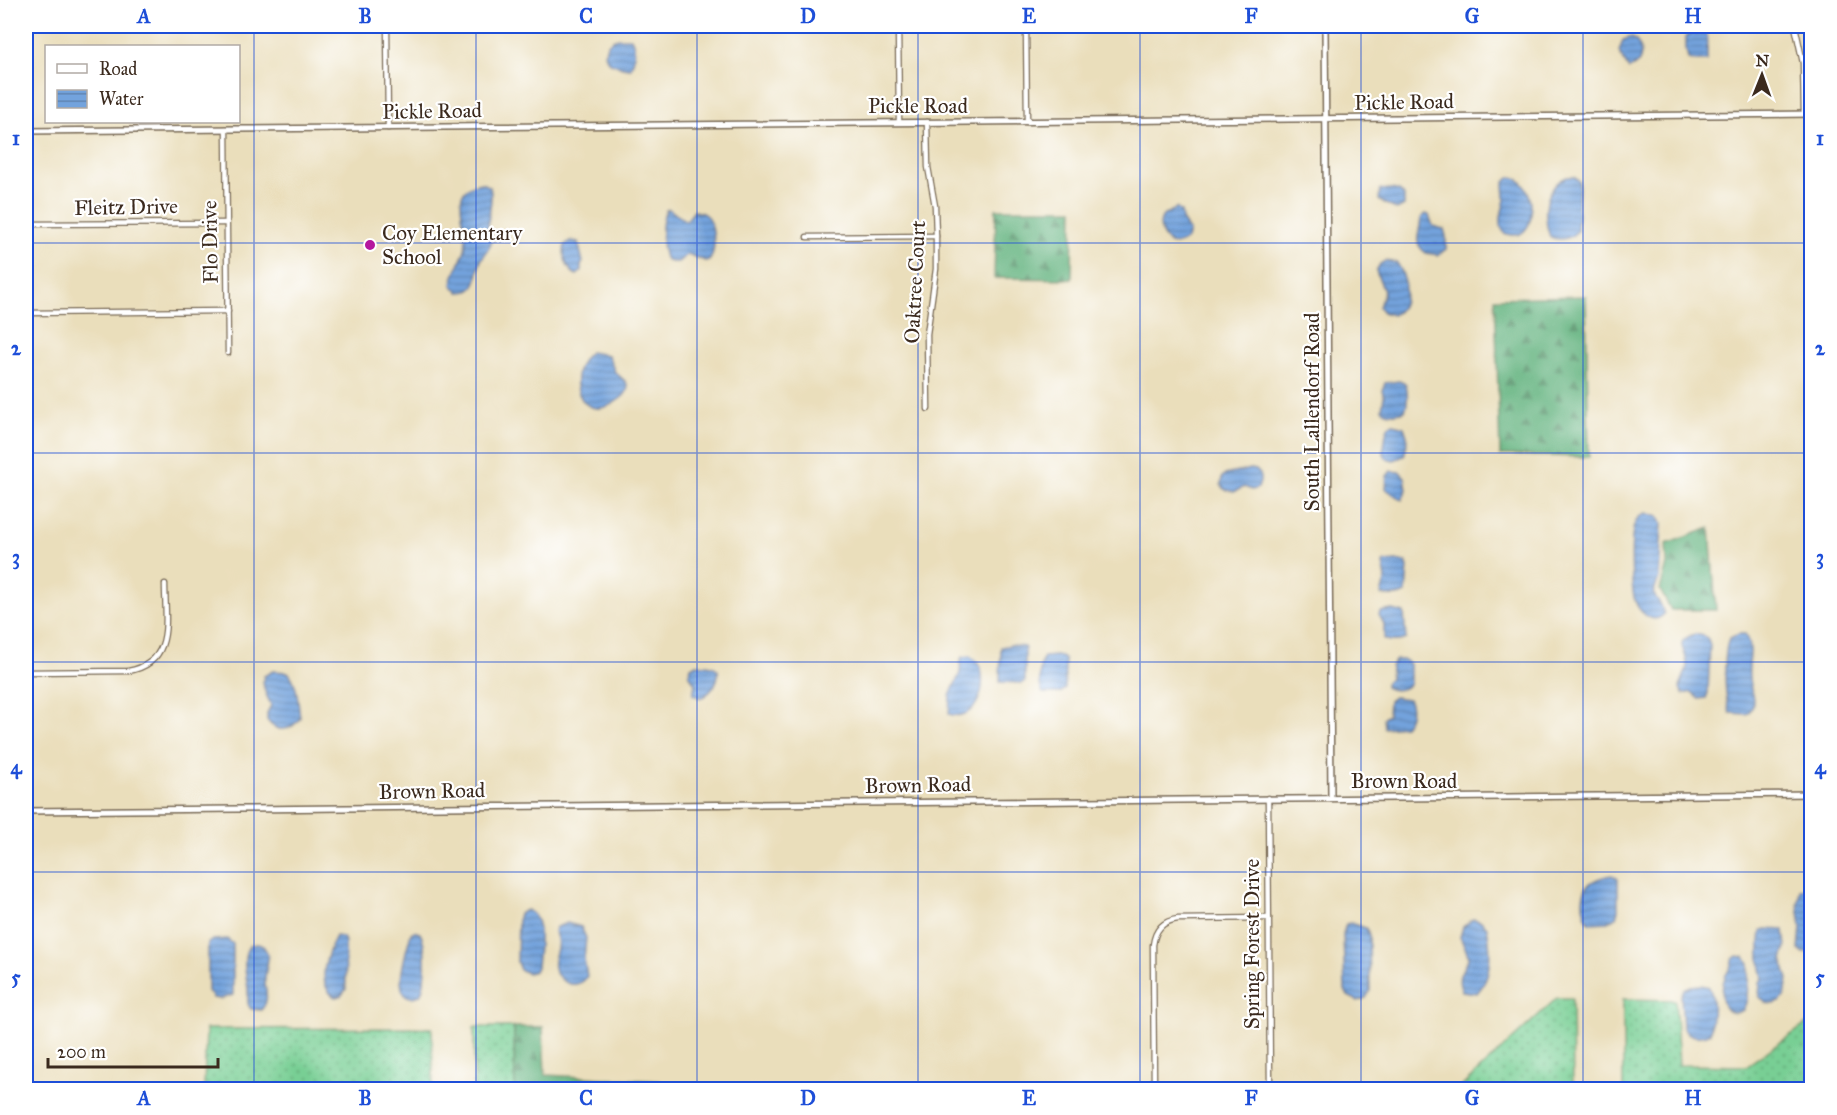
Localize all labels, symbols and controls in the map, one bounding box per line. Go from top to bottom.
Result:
text: A [135,4,151,28]
text: B [358,4,372,28]
text: C [579,4,593,28]
text: D [800,4,816,28]
text: E [1022,4,1037,28]
text: F [1244,4,1258,28]
text: G [1465,4,1480,28]
text: H [1684,4,1702,28]
legend [45,45,240,123]
north arrow [1732,45,1792,105]
text: N [1755,51,1770,70]
text: Road [99,58,137,80]
text: Water [99,88,144,110]
street label: Pickle Road [1354,88,1455,116]
street label: Pickle Road [868,93,968,119]
street label: Pickle Road [382,97,483,125]
text: 1 [12,126,20,150]
text: 1 [1816,126,1824,150]
street label: Fleitz Drive [74,193,178,221]
street label: Flo Drive [196,200,224,284]
street label: Oaktree Court [899,219,931,344]
place label: Coy Elementary School [382,220,523,270]
marker: Coy Elementary School [363,238,377,252]
street label: South Lallendorf Road [1299,312,1325,511]
text: 2 [11,336,22,360]
text: 2 [1815,336,1826,360]
text: 3 [12,545,20,570]
text: 3 [1816,545,1824,570]
text: 4 [10,755,22,780]
text: 4 [1814,755,1826,780]
street label: Brown Road [1351,768,1458,794]
street label: Brown Road [864,771,972,799]
street label: Brown Road [378,777,486,805]
street label: Spring Forest Drive [1239,859,1265,1029]
text: 5 [11,965,21,989]
text: 5 [1815,965,1825,989]
scale bar [48,1031,218,1069]
text: 200 m [57,1041,106,1063]
text: A [135,1086,151,1110]
text: B [358,1086,372,1110]
text: C [579,1086,593,1110]
text: D [800,1086,816,1110]
text: E [1022,1086,1037,1110]
text: F [1244,1086,1258,1110]
text: G [1465,1086,1480,1110]
text: H [1684,1086,1702,1110]

